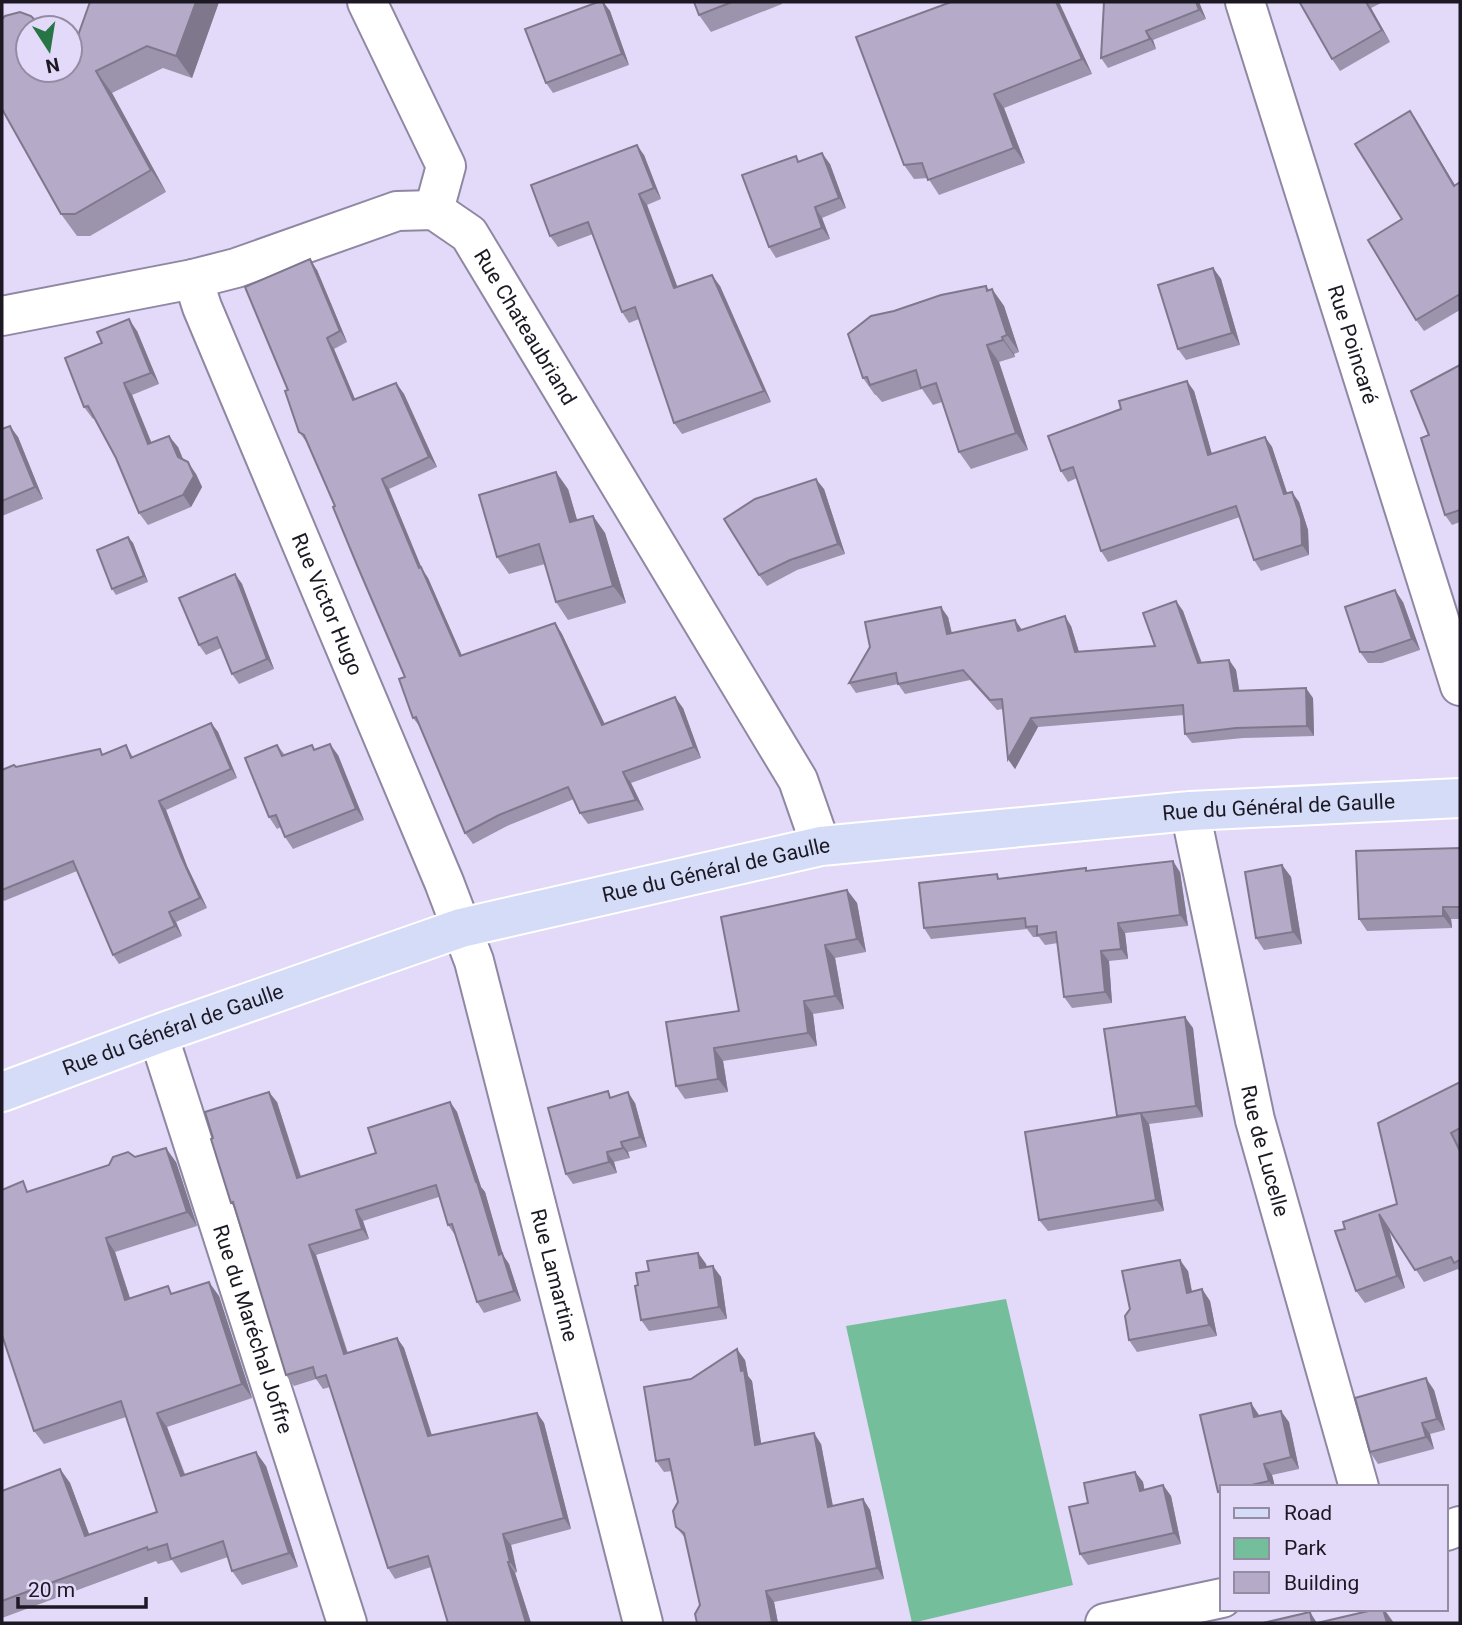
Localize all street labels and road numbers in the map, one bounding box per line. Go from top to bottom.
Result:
street label: Rue Chateaubriand [469,245,581,409]
street label: Rue Poincaré [1323,282,1383,407]
street label: Rue Victor Hugo [287,530,368,679]
street label: Rue du Général de Gaulle [1161,789,1396,826]
street label: Rue du Général de Gaulle [600,833,831,907]
street label: Rue du Général de Gaulle [59,979,287,1080]
street label: Rue de Lucelle [1236,1083,1294,1219]
street label: Rue Lamartine [526,1206,583,1344]
street label: Rue du Maréchal Joffre [208,1222,297,1437]

